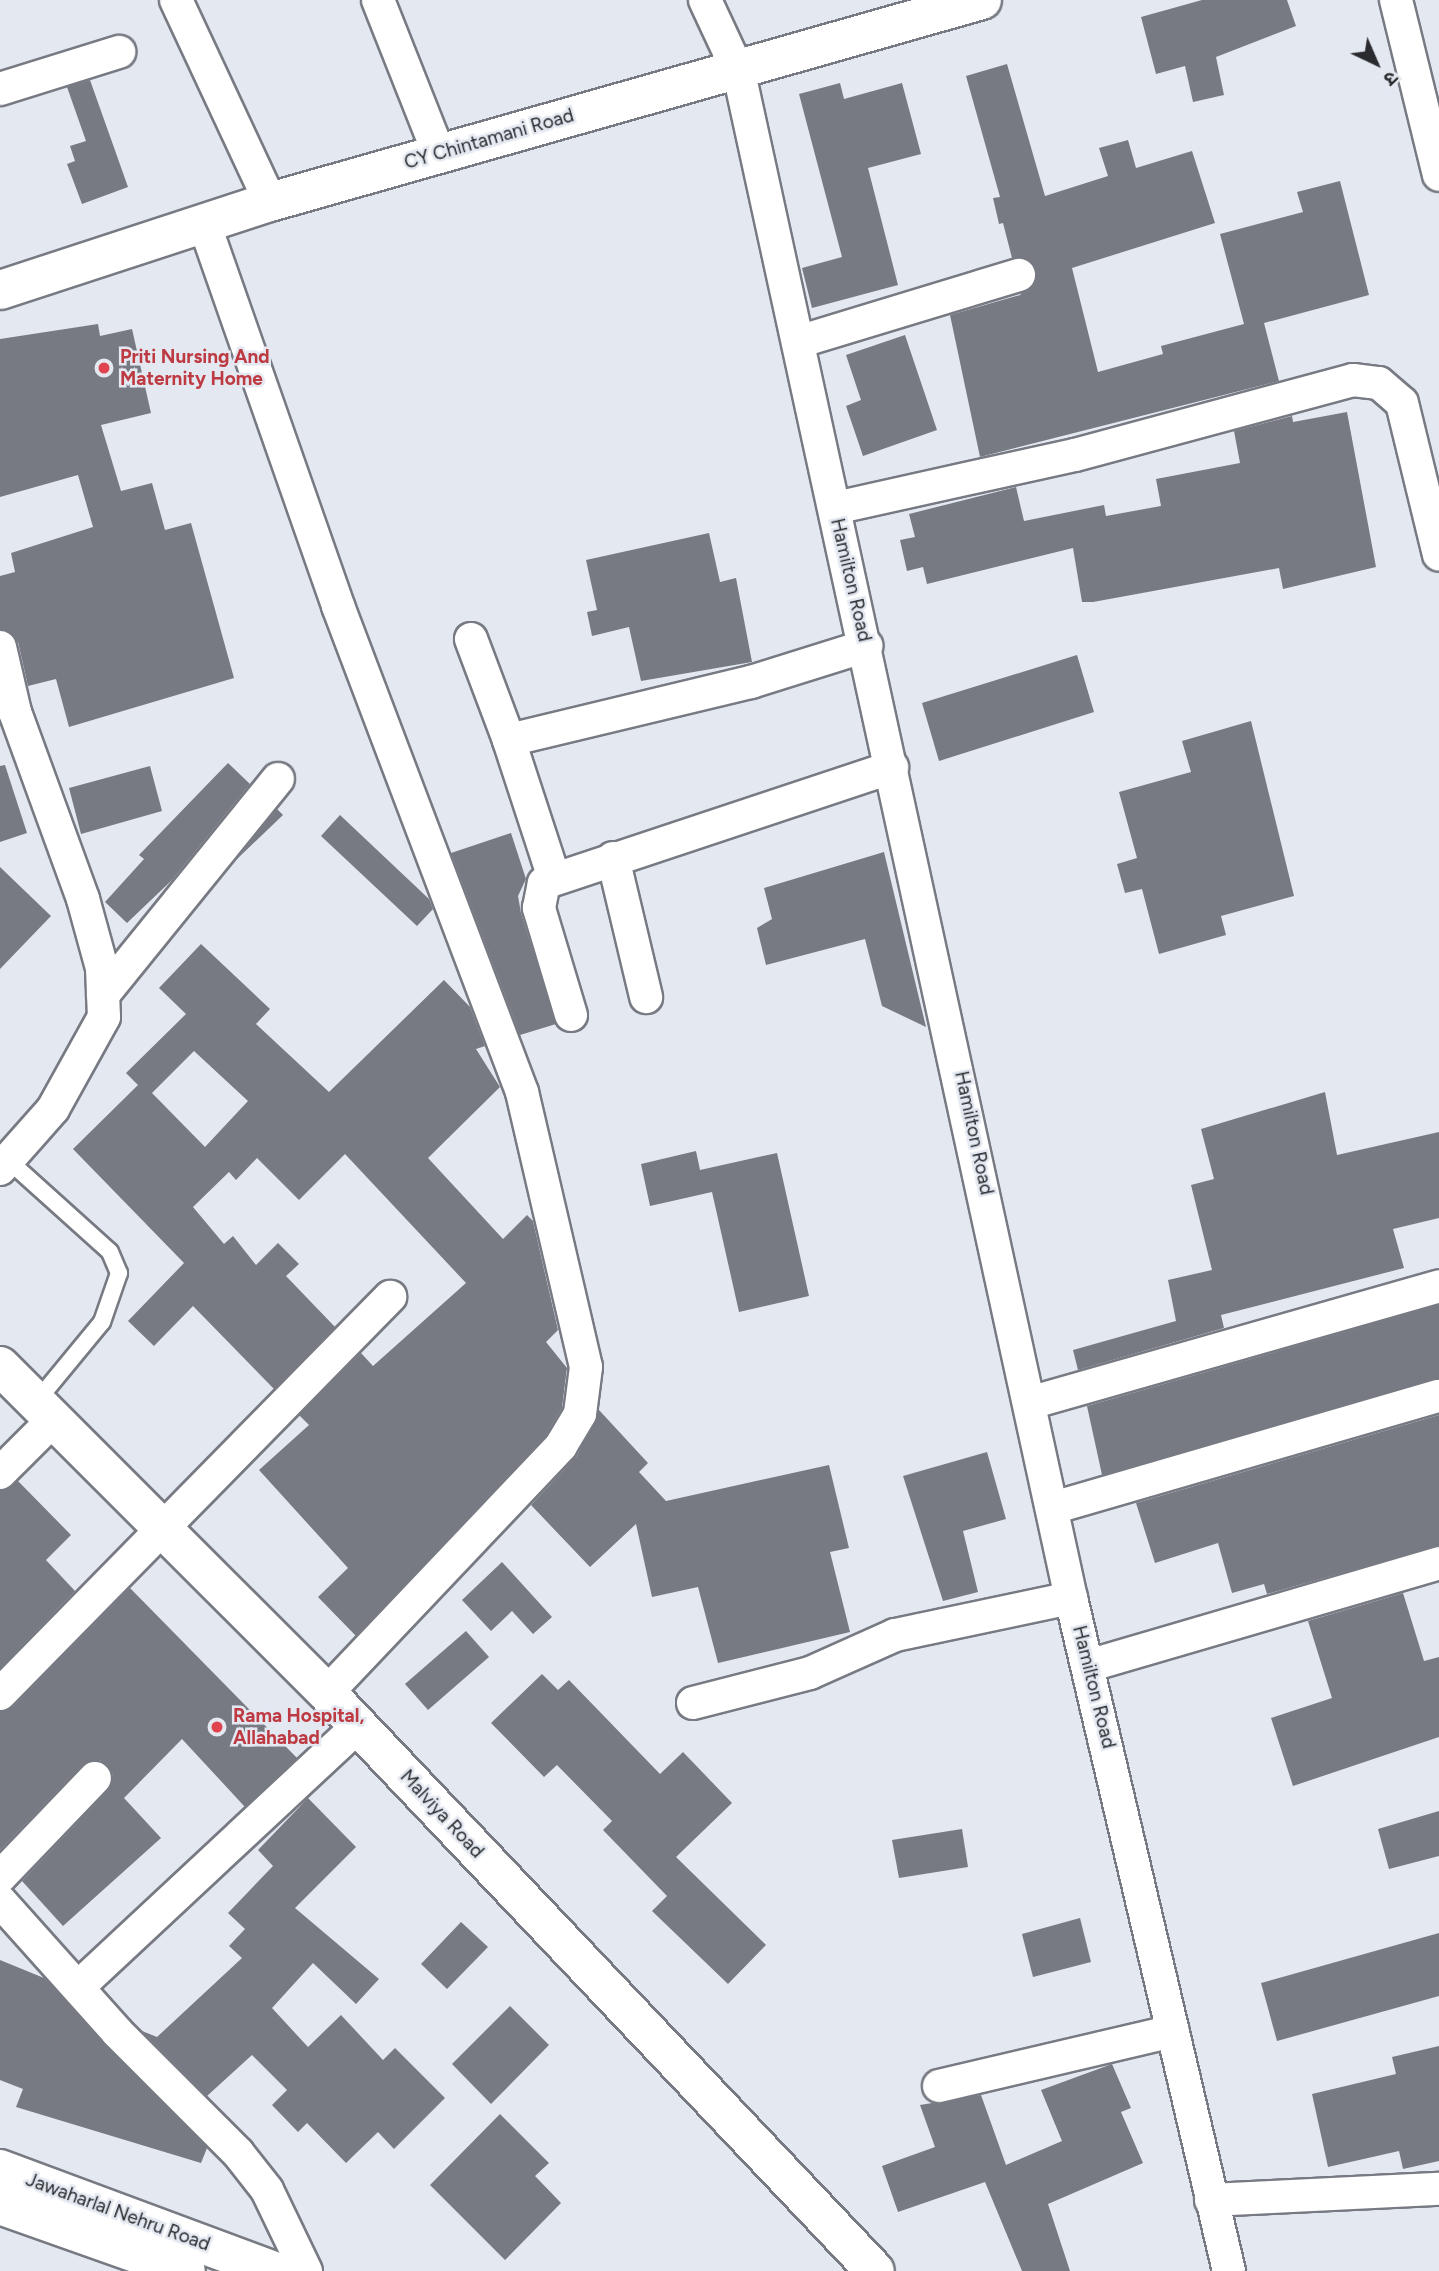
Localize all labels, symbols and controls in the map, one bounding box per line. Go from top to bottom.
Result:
north arrow [1341,28,1411,98]
text: उ [1379,66,1403,91]
street label: CY Chintamani Road [402,104,576,174]
place label: Priti Nursing And Maternity Home [120,346,270,390]
marker: Priti Nursing And Maternity Home [94,358,114,378]
street label: Hamilton Road [826,516,876,644]
street label: Hamilton Road [950,1069,998,1197]
street label: Hamilton Road [1068,1623,1120,1751]
place label: Rama Hospital, Allahabad [233,1705,364,1749]
marker: Rama Hospital, Allahabad [207,1717,227,1737]
street label: Malviya Road [395,1765,489,1863]
street label: Jawaharlal Nehru Road [23,2168,213,2256]

